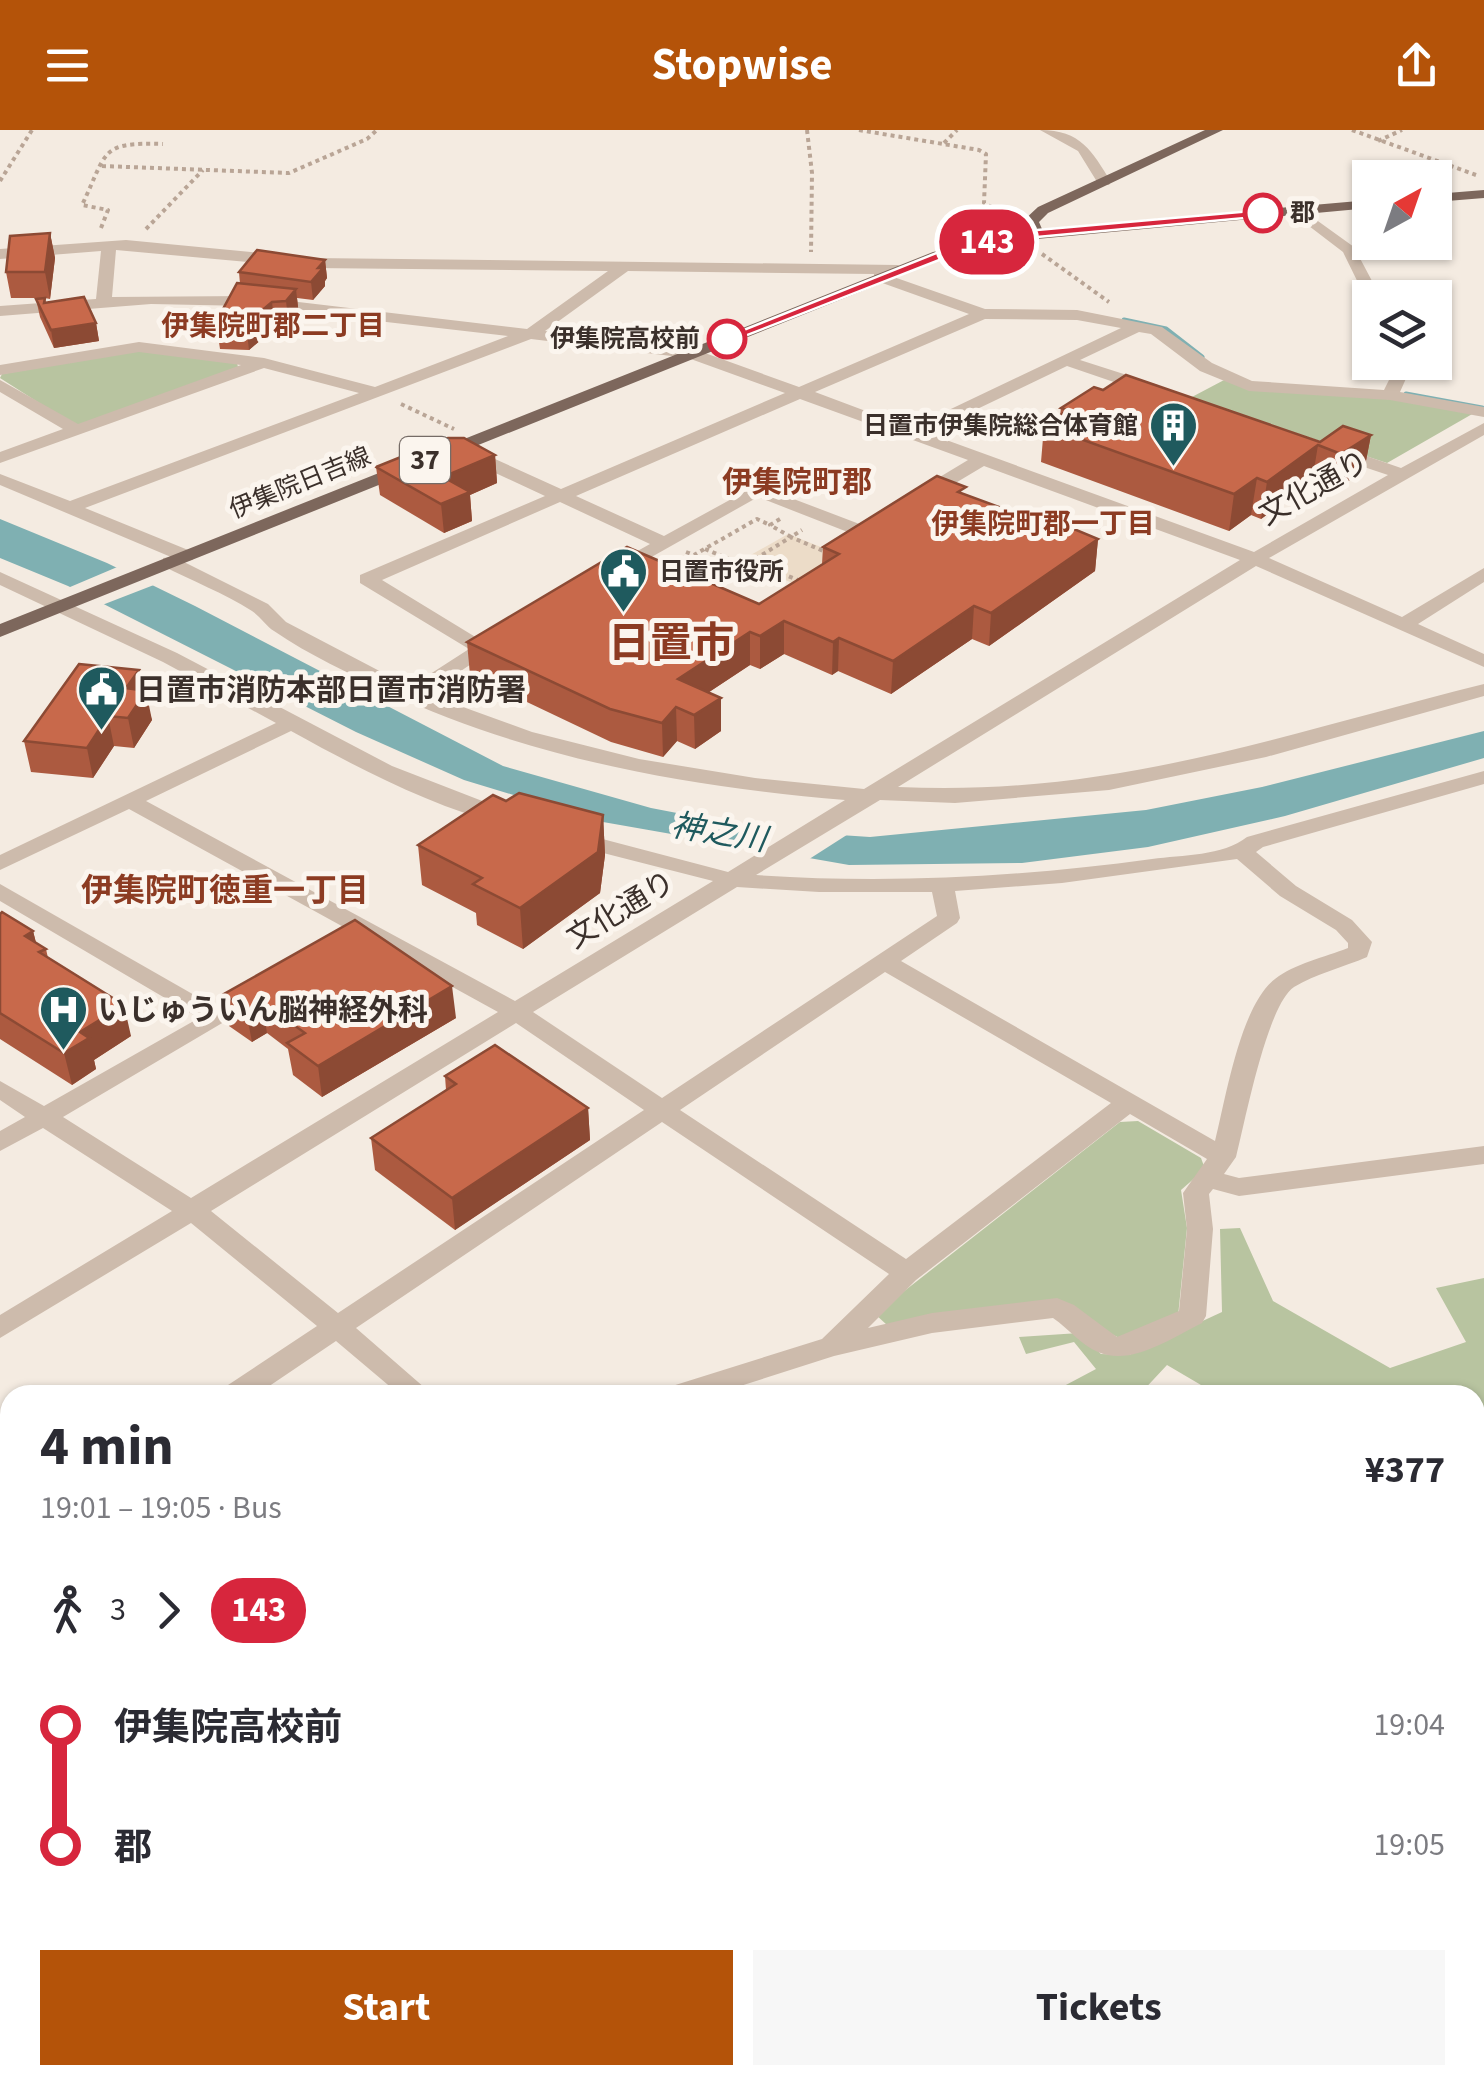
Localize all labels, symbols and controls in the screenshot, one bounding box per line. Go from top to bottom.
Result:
text: Stopwise [651,33,833,97]
icon: menu [40,38,95,93]
icon: share [1389,38,1444,93]
north arrow [1352,160,1452,260]
map controls [1352,160,1452,380]
marker: 郡 [1244,194,1282,232]
place label: 郡 [1290,195,1315,231]
line badge: 143 [930,210,1044,274]
text: 143 [959,217,1015,267]
button: layers [1352,280,1452,380]
district label: 伊集院町郡二丁目 [161,306,385,346]
marker: 伊集院高校前 [708,320,746,358]
place label: 伊集院高校前 [550,321,700,357]
building icon: 日置市伊集院総合体育館 [1147,400,1199,468]
place label: 日置市伊集院総合体育館 [863,408,1138,444]
road number: 37 [400,437,450,483]
street label: 伊集院日吉線 [224,438,376,528]
street label: 文化通り [1251,440,1377,536]
district label: 伊集院町郡 [722,461,872,504]
district label: 伊集院町郡一丁目 [931,504,1155,544]
public building icon: 日置市役所 [598,546,650,614]
place label: 日置市役所 [659,554,784,590]
district label: 日置市 [608,614,734,674]
public building icon: 日置市消防本部日置市消防署 [75,664,127,732]
place label: 日置市消防本部日置市消防署 [136,669,526,712]
water label: 神之川 [668,803,773,864]
street label: 文化通り [558,861,684,959]
district label: 伊集院町徳重一丁目 [81,868,369,914]
hospital icon: いじゅういん脳神経外科 [37,984,89,1052]
place label: いじゅういん脳神経外科 [98,989,428,1032]
text: 4 min [40,1408,174,1486]
text: ¥377 [1365,1443,1445,1497]
text: 19:01 – 19:05 · Bus [40,1485,282,1531]
icon: walk [40,1583,95,1638]
icon: forward [141,1583,196,1638]
text: 143 [231,1585,286,1635]
text: 3 [110,1587,126,1633]
text: 伊集院高校前 [114,1701,342,1755]
text: 19:04 [1373,1702,1445,1748]
text: 郡 [114,1821,152,1875]
text: 19:05 [1373,1822,1445,1868]
button: Start [40,1950,733,2065]
button: Tickets [753,1950,1445,2065]

